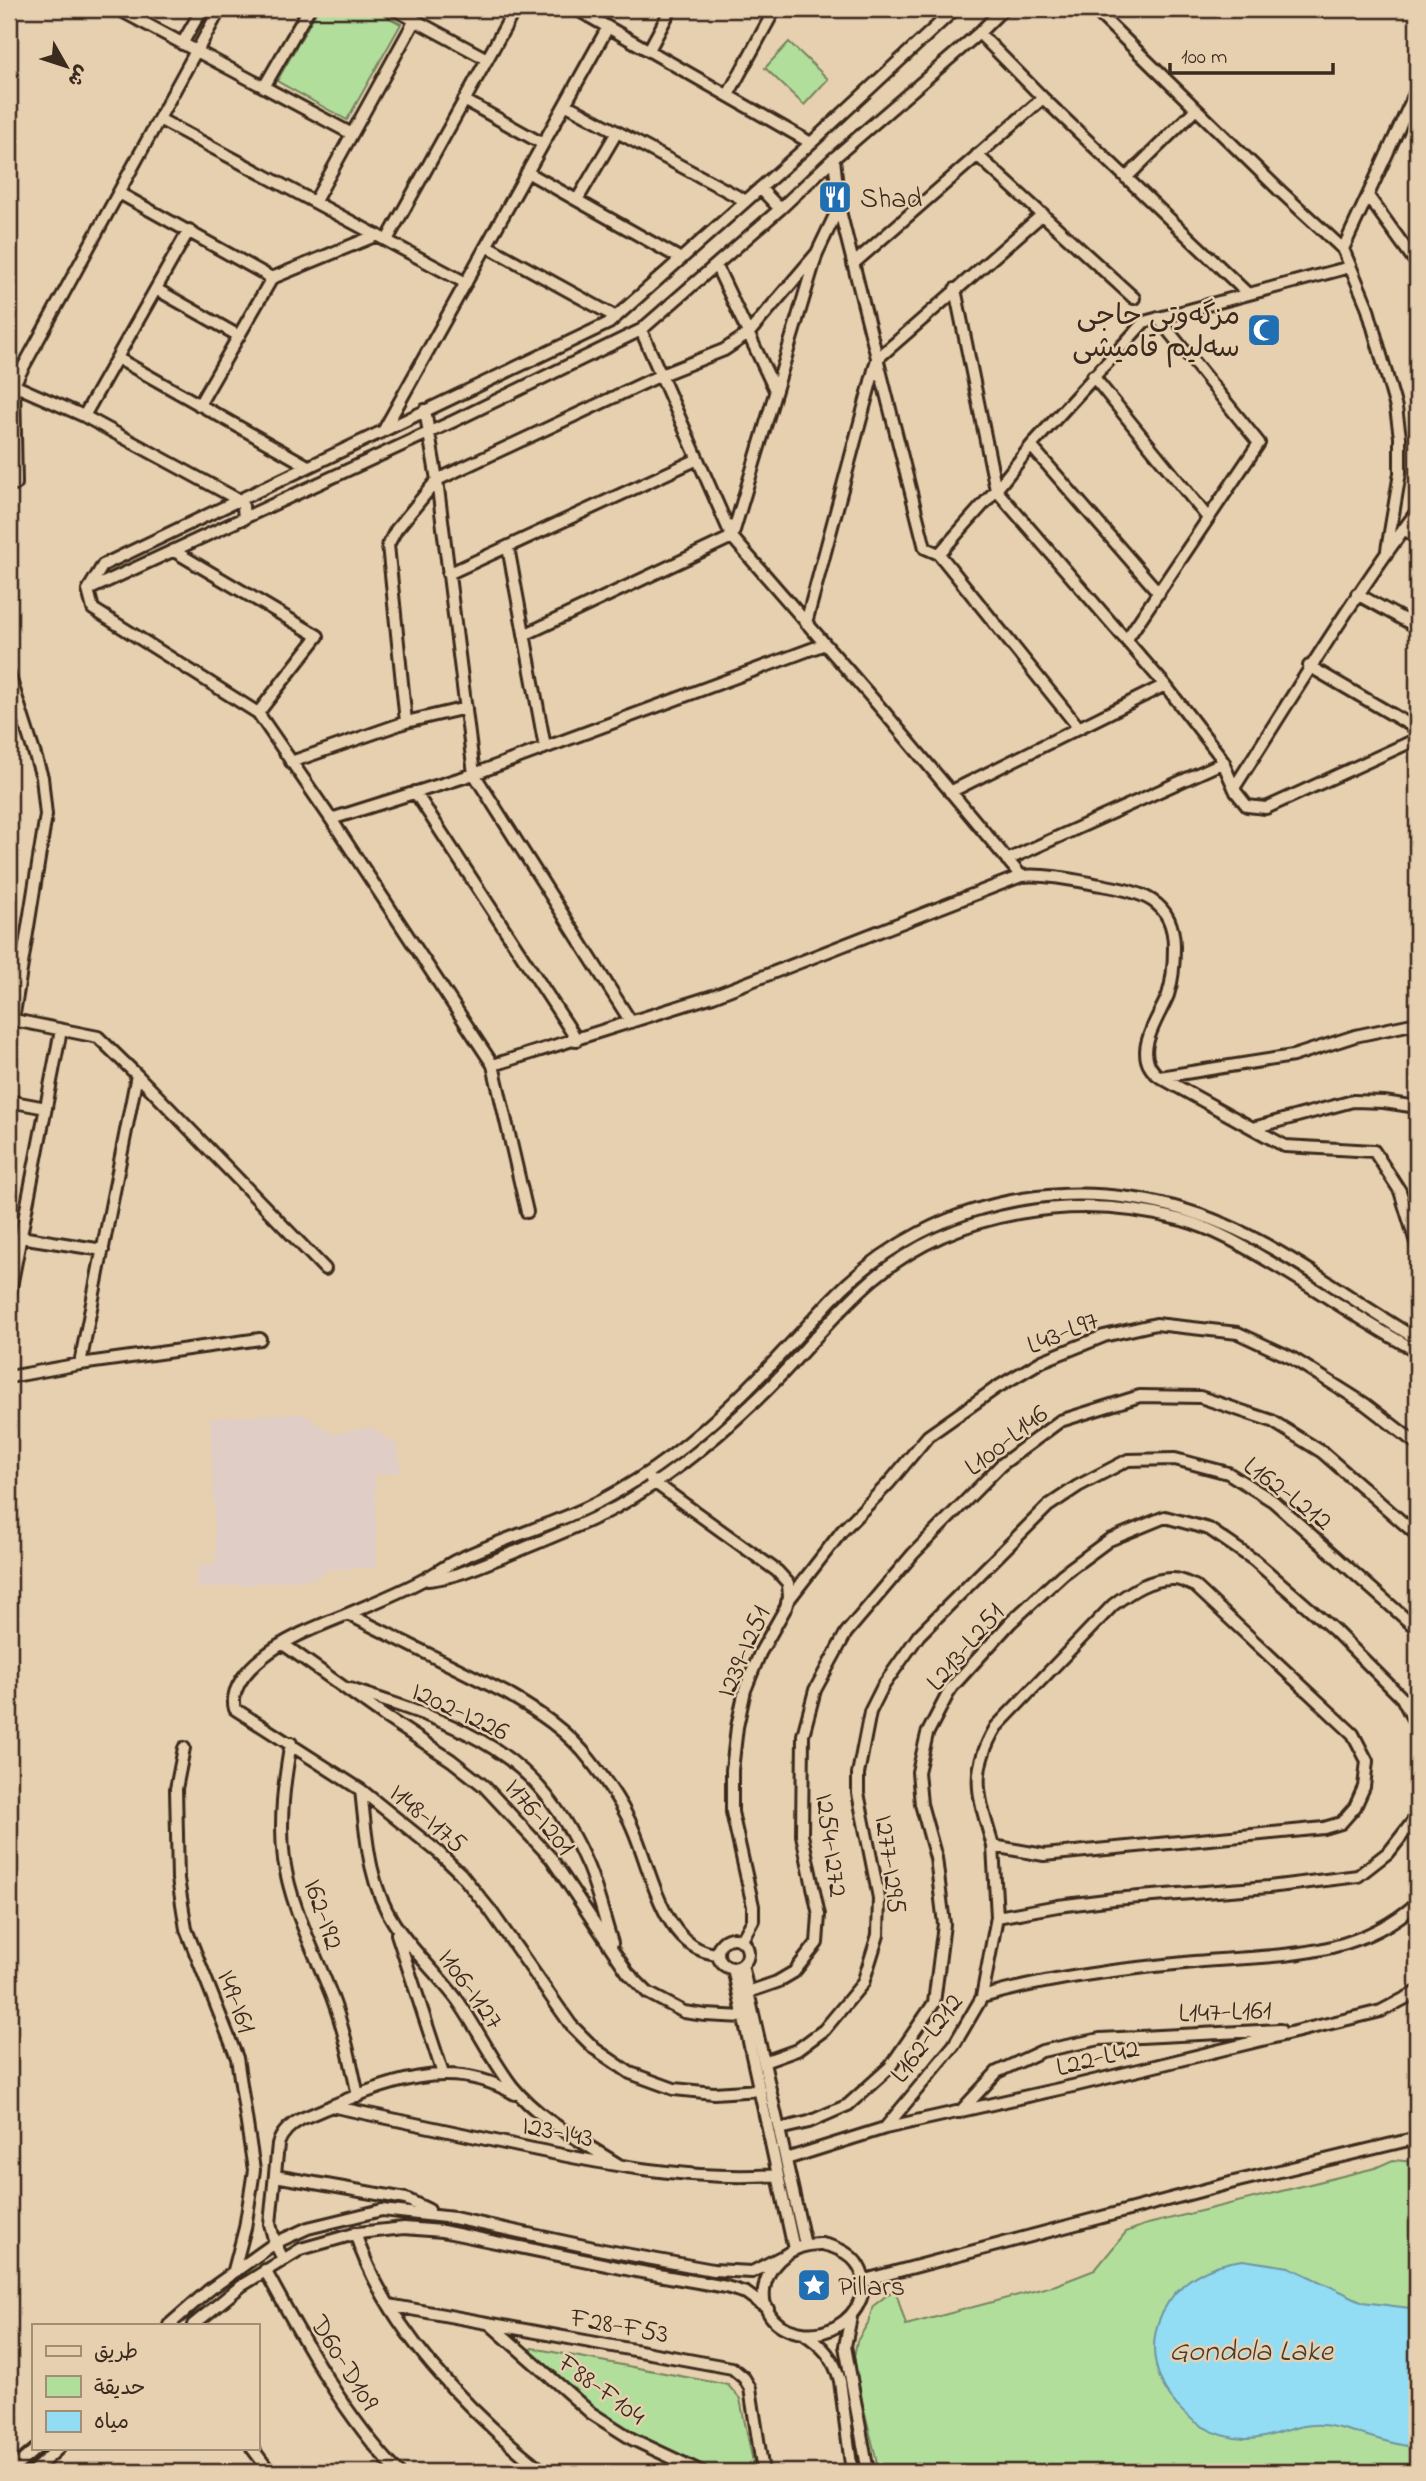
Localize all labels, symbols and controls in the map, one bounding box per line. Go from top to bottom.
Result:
north arrow [32,32,102,102]
scale bar [1170,32,1333,76]
text: 100 m [1181,43,1227,73]
text: ش [60,59,94,92]
restaurant icon: Shad [816,178,854,216]
place label: Shad [860,180,922,221]
place label: مزگەوتی حاجی سەلیم قامیشی [1072,297,1240,370]
mosque icon: مزگەوتی حاجی سەلیم قامیشی [1245,311,1283,349]
street label: L43-L97 [1021,1301,1106,1367]
street label: L100-L146 [956,1396,1058,1488]
street label: L162-L212 [1233,1447,1340,1542]
street label: L213-L251 [917,1595,1016,1701]
street label: I239-I251 [708,1600,783,1705]
street label: I202-I226 [404,1673,515,1754]
street label: I176-I201 [493,1770,584,1866]
street label: I148-I175 [379,1775,475,1865]
street label: I254-I272 [802,1791,857,1900]
street label: I277-I295 [861,1813,916,1916]
street label: I62-I92 [291,1874,353,1956]
street label: I106-I127 [426,1941,513,2039]
street label: I49-I61 [204,1965,266,2040]
street label: L162-L212 [881,1985,975,2093]
street label: L147-L161 [1178,1991,1273,2036]
street label: L22-L42 [1052,2029,1144,2090]
street label: I23-I43 [518,2106,597,2160]
place icon: Pillars [795,2266,833,2304]
place label: Pillars [838,2268,905,2309]
street label: F28-F53 [566,2299,672,2356]
street label: D60-D109 [297,2307,389,2420]
legend [32,2324,259,2450]
water label: Gondola Lake [1169,2331,1334,2375]
text: طريق [94,2338,138,2368]
street label: F88-F104 [548,2344,654,2437]
text: حديقة [94,2374,145,2404]
text: مياه [94,2408,129,2438]

